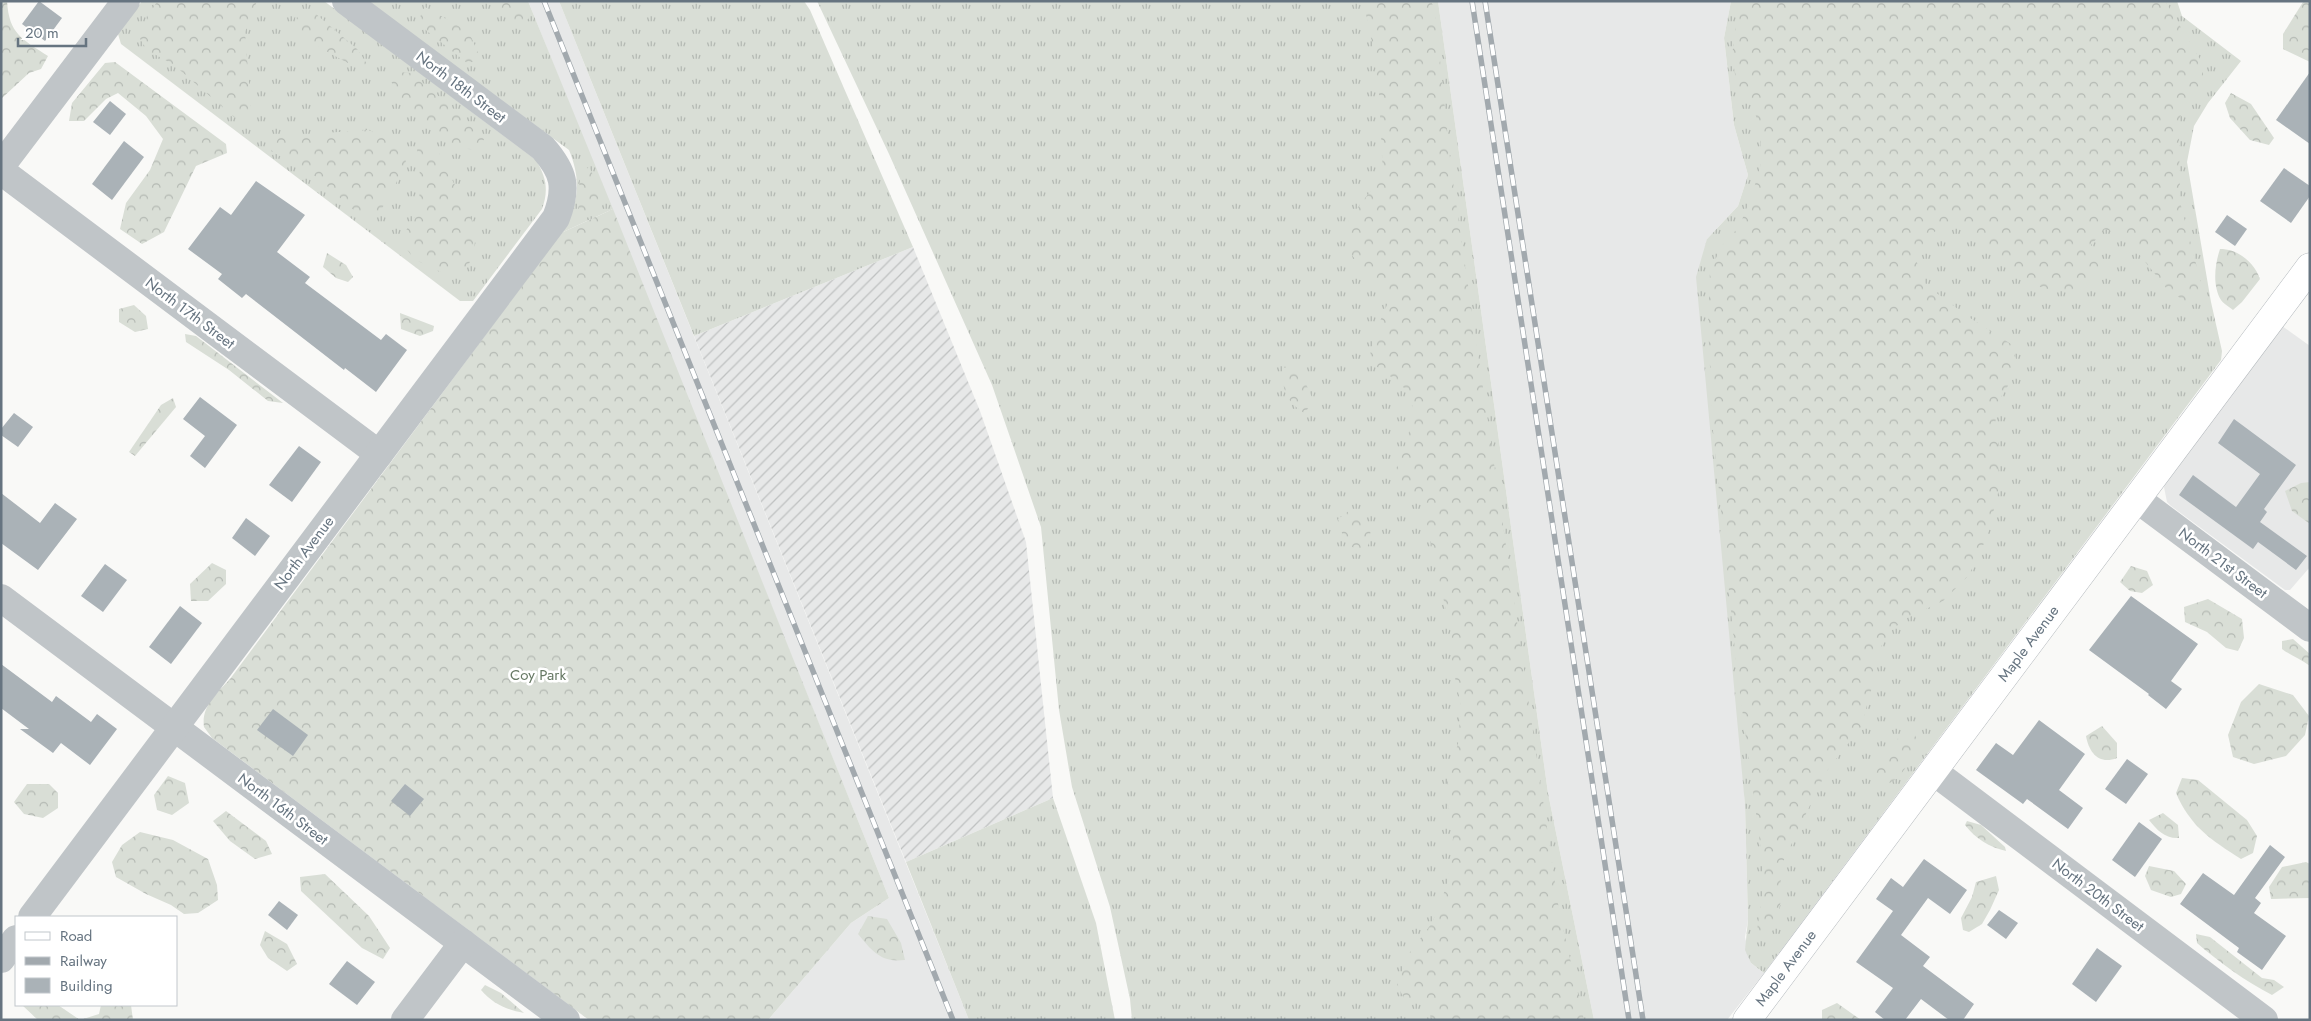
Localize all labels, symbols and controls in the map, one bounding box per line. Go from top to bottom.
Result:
scale bar [18,15,85,47]
text: 20 m [25,22,59,44]
street label: North 18th Street [411,46,511,128]
street label: North 17th Street [141,272,240,354]
street label: North Avenue [269,511,339,595]
street label: North 21st Street [2174,522,2272,604]
street label: Maple Avenue [1993,601,2064,686]
park label: Coy Park [510,664,566,686]
street label: North 16th Street [233,768,333,851]
street label: North 20th Street [2047,853,2149,937]
legend [15,916,178,1006]
text: Road [60,925,92,947]
street label: Maple Avenue [1750,925,1822,1011]
text: Railway [60,950,107,972]
text: Building [60,975,112,997]

